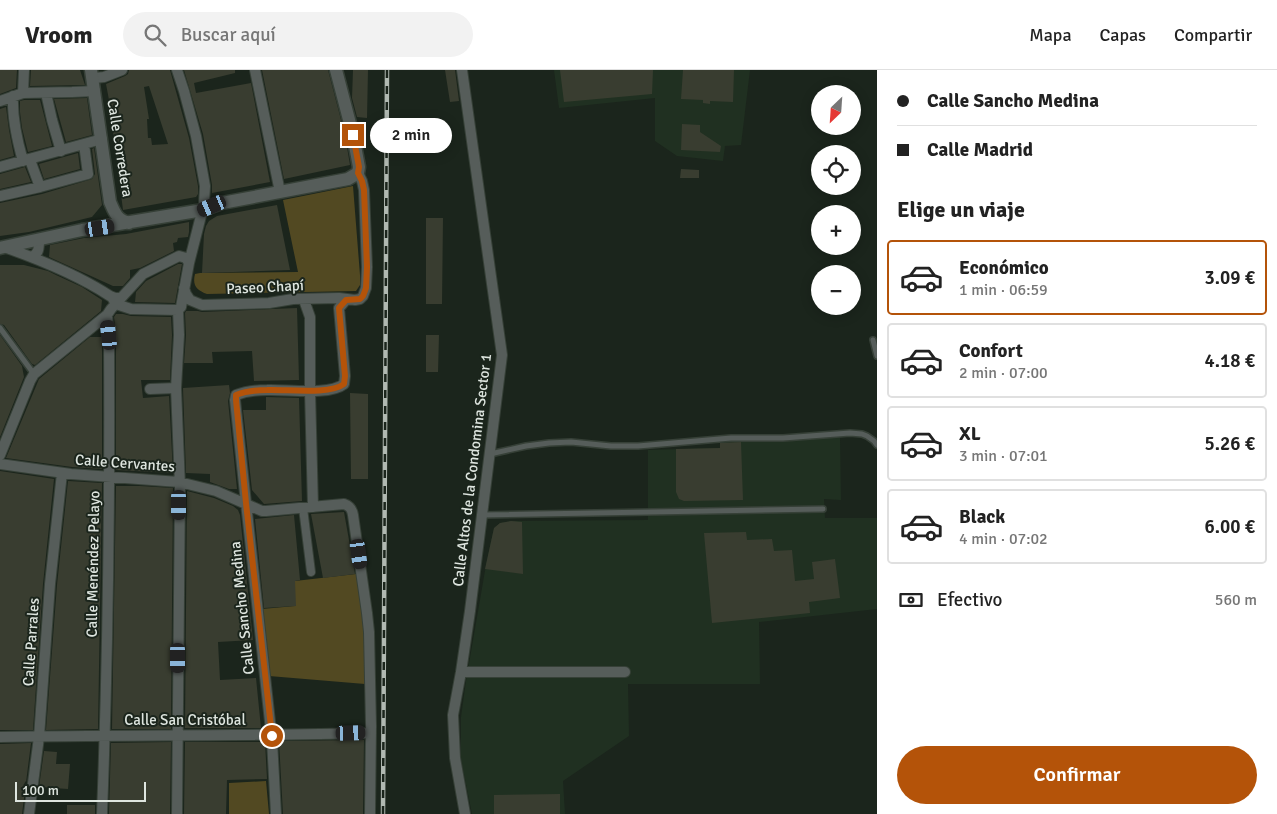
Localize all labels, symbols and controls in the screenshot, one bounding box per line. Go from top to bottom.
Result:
search box [123,12,473,57]
text: Vroom [25,20,93,50]
icon: search [141,21,169,49]
text: Buscar aquí [181,23,276,47]
text: Mapa [1029,24,1072,46]
text: Capas [1100,24,1146,46]
text: Compartir [1174,24,1252,46]
north arrow [811,85,861,135]
map controls [811,85,861,315]
text: Calle Sancho Medina [927,89,1099,113]
street label: Calle Corredera [103,98,137,198]
callout: 2 min [370,118,453,152]
route end [342,124,364,146]
text: 2 min [392,125,430,145]
text: Calle Madrid [927,138,1033,162]
button: locate [811,145,861,195]
car [195,193,228,219]
text: Elige un viaje [897,196,1025,223]
button: + [811,205,861,255]
car [84,218,115,238]
icon: car [899,255,944,300]
text: Económico [959,256,1049,280]
button: − [811,265,861,315]
text: 3.09 € [1205,266,1255,290]
street label: Paseo Chapí [226,276,304,298]
text: 1 min · 06:59 [959,280,1048,300]
car [99,319,118,351]
icon: car [899,338,944,383]
text: Confort [959,339,1023,363]
text: 4.18 € [1205,349,1255,373]
street label: Calle Altos de la Condomina Sector 1 [449,353,495,587]
text: 2 min · 07:00 [959,363,1048,383]
icon: car [899,421,944,466]
text: XL [959,422,981,446]
text: 5.26 € [1205,432,1255,456]
text: 3 min · 07:01 [959,446,1048,466]
street label: Calle Cervantes [74,451,176,475]
street label: Calle Menéndez Pelayo [83,490,103,638]
car [171,490,186,520]
icon: car [899,504,944,549]
text: Black [959,505,1005,529]
text: 6.00 € [1205,515,1255,539]
text: 4 min · 07:02 [959,529,1048,549]
car [349,538,368,570]
street label: Calle Sancho Medina [226,541,258,675]
icon: cash [897,586,925,614]
text: Efectivo [937,588,1002,612]
text: 560 m [1215,590,1257,610]
street label: Calle Parrales [19,597,43,687]
car [170,643,185,673]
street label: Calle San Cristóbal [124,711,246,729]
route start [261,725,283,747]
car [335,725,366,741]
button: Confirmar [897,746,1257,804]
scale bar [15,779,146,802]
text: 100 m [22,782,59,799]

